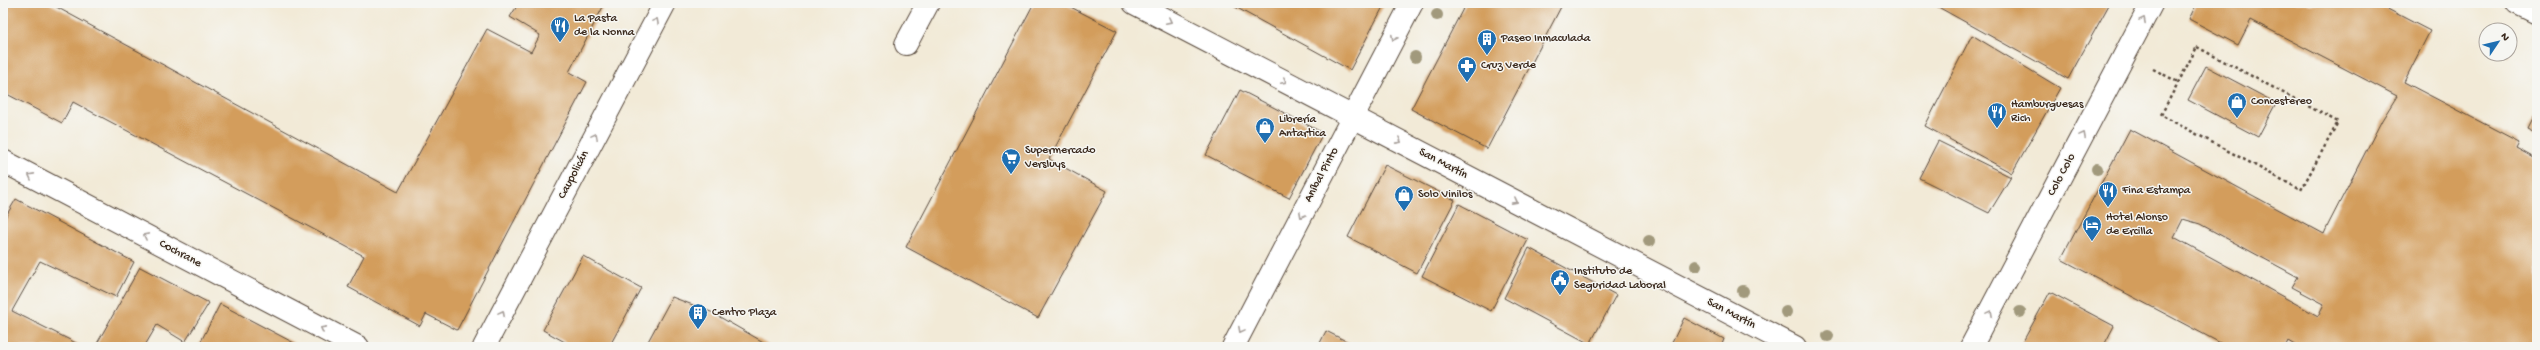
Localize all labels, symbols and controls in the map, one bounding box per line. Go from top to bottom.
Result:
place label: La Pasta de la Nonna [574,12,635,40]
restaurant icon: La Pasta de la Nonna [549,15,571,43]
one-way arrow [1165,16,1172,24]
one-way arrow [2138,17,2146,25]
one-way arrow [651,18,659,25]
north arrow [2478,22,2518,62]
building icon: Paseo Inmaculada [1476,28,1498,56]
text: N [2498,31,2512,44]
place label: Paseo Inmaculada [1500,32,1591,46]
one-way arrow [1391,33,1399,41]
pharmacy icon: Cruz Verde [1456,55,1478,83]
place label: Cruz Verde [1481,59,1537,73]
one-way arrow [1280,76,1287,84]
shop icon: Concestereo [2226,91,2248,119]
place label: Concestereo [2251,95,2312,109]
place label: Hamburguesas Rich [2011,98,2084,126]
restaurant icon: Hamburguesas Rich [1986,101,2008,129]
place label: Librería Antartica [1279,113,1326,141]
shop icon: Librería Antartica [1254,116,1276,144]
one-way arrow [590,132,598,140]
one-way arrow [2078,132,2085,140]
one-way arrow [1395,136,1403,144]
place label: Supermercado Versluys [1024,144,1096,172]
street label: Aníbal Pinto [1302,145,1342,205]
street label: San Martín [1416,145,1470,183]
supermarket icon: Supermercado Versluys [1000,147,1022,175]
street label: Caupolicán [555,148,593,202]
street label: Colo Colo [2045,151,2079,199]
one-way arrow [28,173,35,181]
restaurant icon: Fina Estampa [2097,180,2119,208]
shop icon: Solo Vinilos [1393,184,1415,212]
place label: Fina Estampa [2121,184,2191,198]
place label: Solo Vinilos [1418,188,1473,202]
one-way arrow [1511,196,1518,204]
one-way arrow [1299,211,1306,218]
place label: Hotel Alonso de Ercilla [2106,211,2168,239]
hotel icon: Hotel Alonso de Ercilla [2081,214,2103,242]
one-way arrow [143,233,150,241]
street label: Cochrane [156,237,204,271]
place label: Instituto de Seguridad Laboral [1574,265,1666,293]
public building icon: Instituto de Seguridad Laboral [1549,268,1571,296]
street label: San Martín [1704,295,1758,333]
building icon: Centro Plaza [687,302,709,330]
place label: Centro Plaza [712,306,777,320]
one-way arrow [497,309,504,317]
one-way arrow [1985,309,1992,317]
one-way arrow [320,326,328,334]
one-way arrow [1239,326,1246,333]

